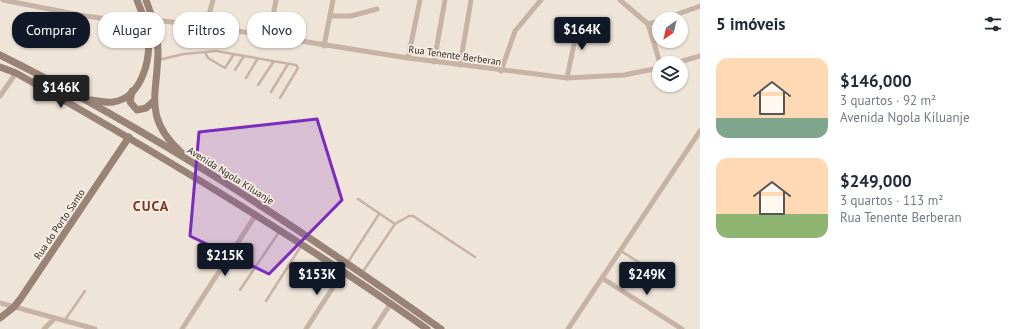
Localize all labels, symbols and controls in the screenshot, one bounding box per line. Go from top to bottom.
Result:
chip: Comprar [12,12,90,48]
chip: Alugar [98,12,165,48]
chip: Filtros [173,12,239,48]
chip: Novo [247,12,306,48]
north arrow [652,12,688,48]
map controls [652,12,688,92]
text: 5 imóveis [716,13,786,35]
icon: filters [982,13,1004,35]
pin: $164K [554,17,610,51]
text: $164K [563,21,601,38]
street label: Rua Tenente Berberan [408,43,502,68]
button: layers [652,56,688,92]
text: $146,000 [840,70,912,92]
icon: home [748,74,796,122]
pin: $146K [33,75,89,109]
text: $146K [42,79,80,96]
text: 3 quartos · 92 m² [840,92,936,109]
text: Avenida Ngola Kiluanje [840,109,970,126]
street label: Avenida Ngola Kiluanje [185,143,276,207]
text: $249,000 [840,170,912,192]
icon: home [748,174,796,222]
street label: Rua do Porto Santo [31,187,88,262]
text: 3 quartos · 113 m² [840,192,943,209]
district label: CUCA [133,197,169,215]
text: Rua Tenente Berberan [840,209,962,226]
pin: $215K [197,243,253,277]
text: $215K [206,247,244,264]
pin: $153K [289,262,345,296]
pin: $249K [619,262,675,296]
text: $153K [298,266,336,283]
text: $249K [628,266,666,283]

